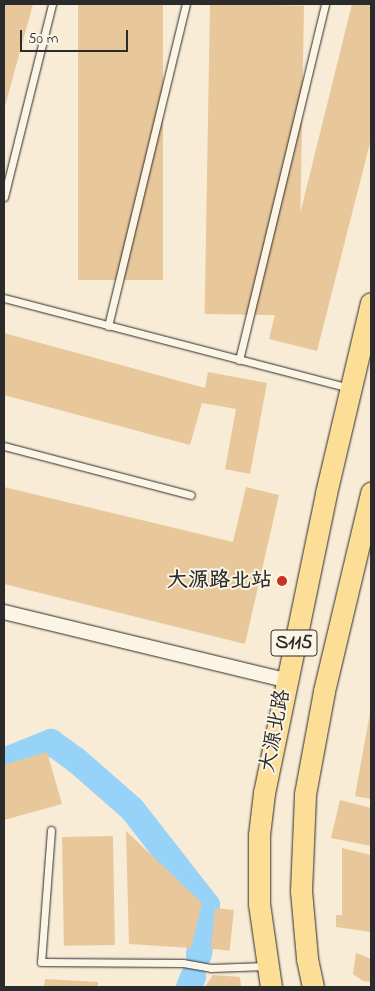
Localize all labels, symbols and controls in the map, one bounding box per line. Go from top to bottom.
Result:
scale bar [22,20,130,52]
text: 50 m [28,28,58,50]
place label: 大源路北站 [167,568,272,594]
marker: 大源路北站 [276,575,288,587]
road number: S115 [270,626,318,660]
street label: 大源北路 [256,687,296,775]

